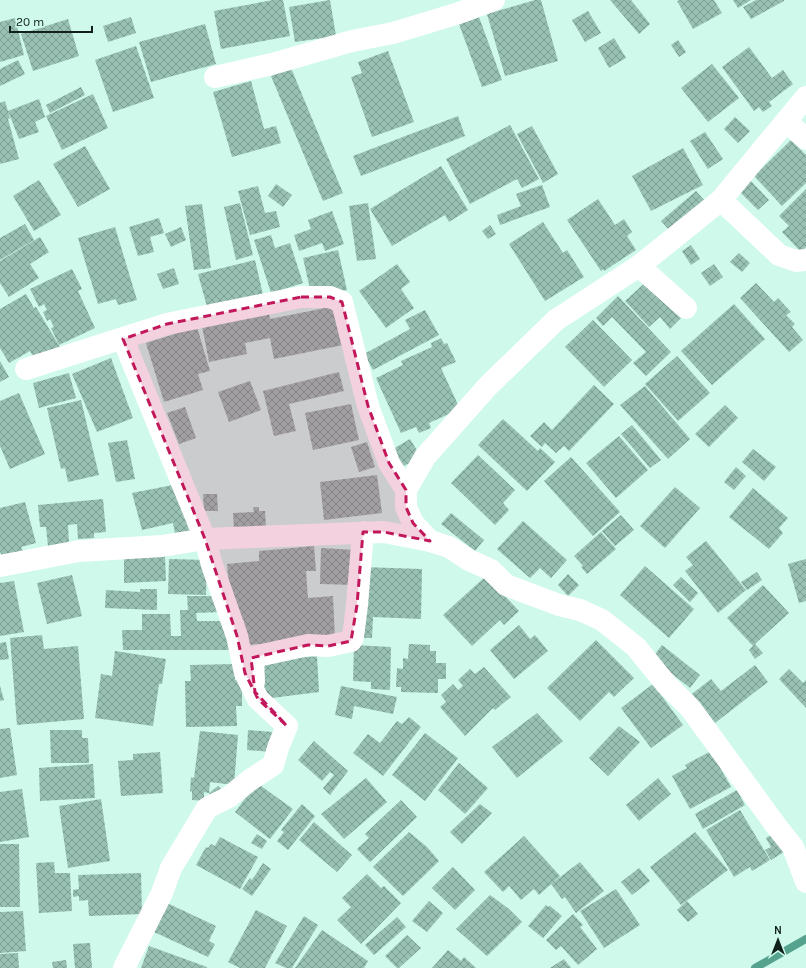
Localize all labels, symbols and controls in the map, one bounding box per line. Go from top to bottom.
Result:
scale bar [10,8,92,34]
text: 20 m [16,15,44,29]
north arrow [758,920,798,960]
text: N [774,924,782,937]

